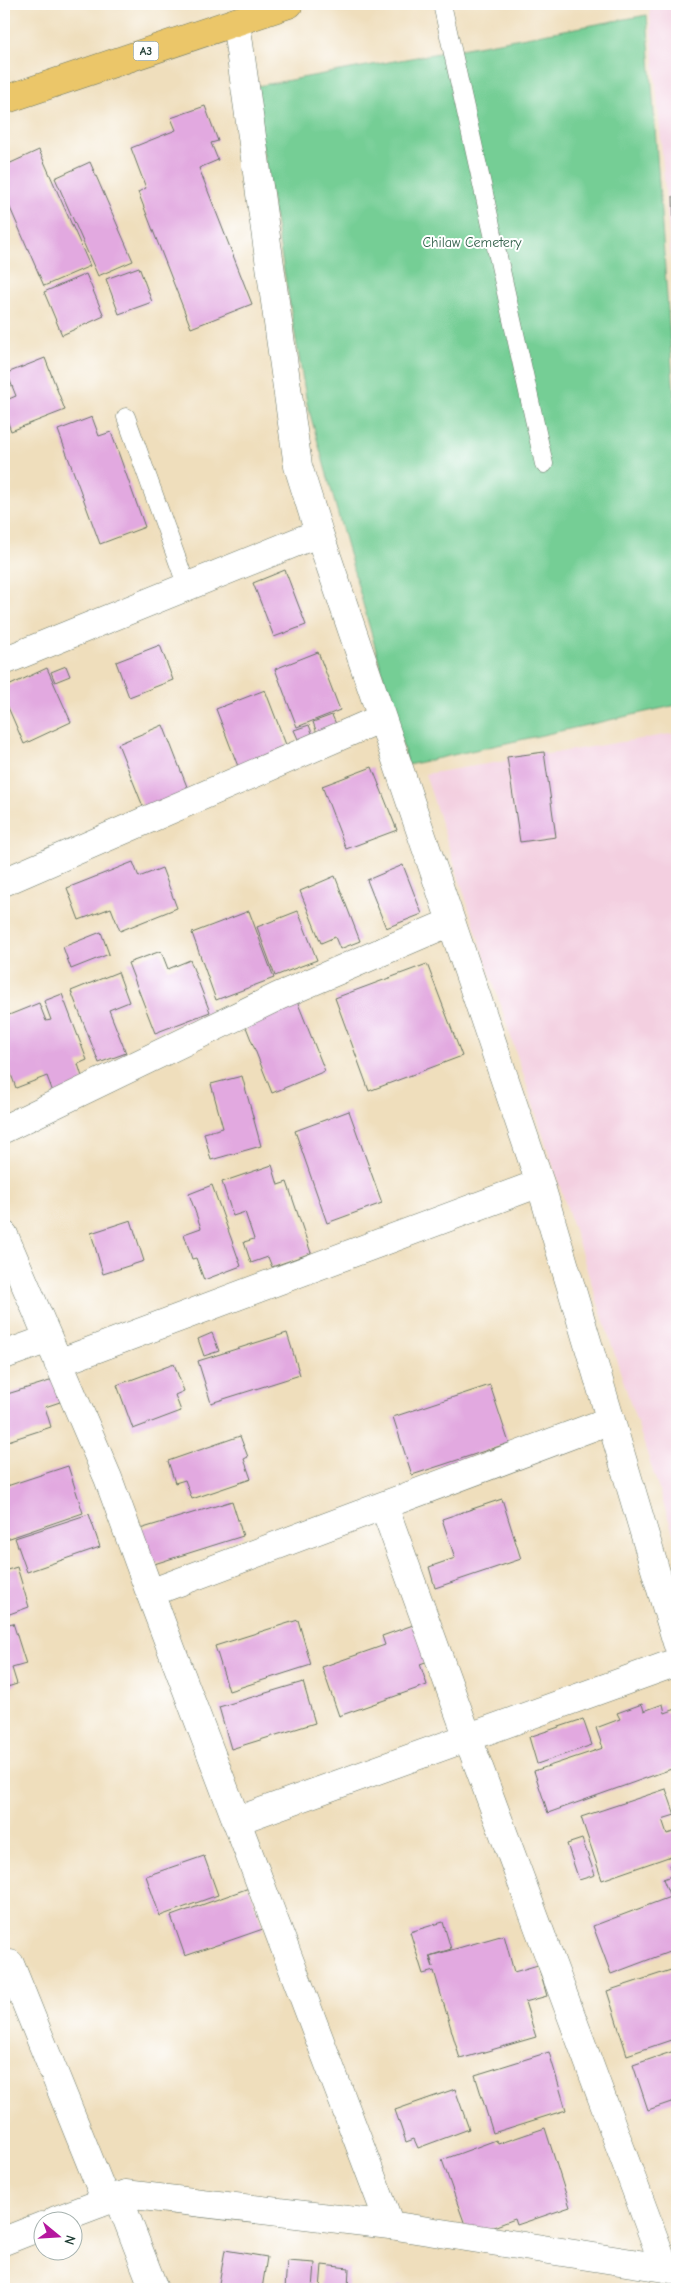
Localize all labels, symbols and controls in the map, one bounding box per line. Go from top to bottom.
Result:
road number: A3 [134,41,158,60]
park label: Chilaw Cemetery [422,234,522,251]
north arrow [32,2210,82,2260]
text: N [60,2233,79,2247]

